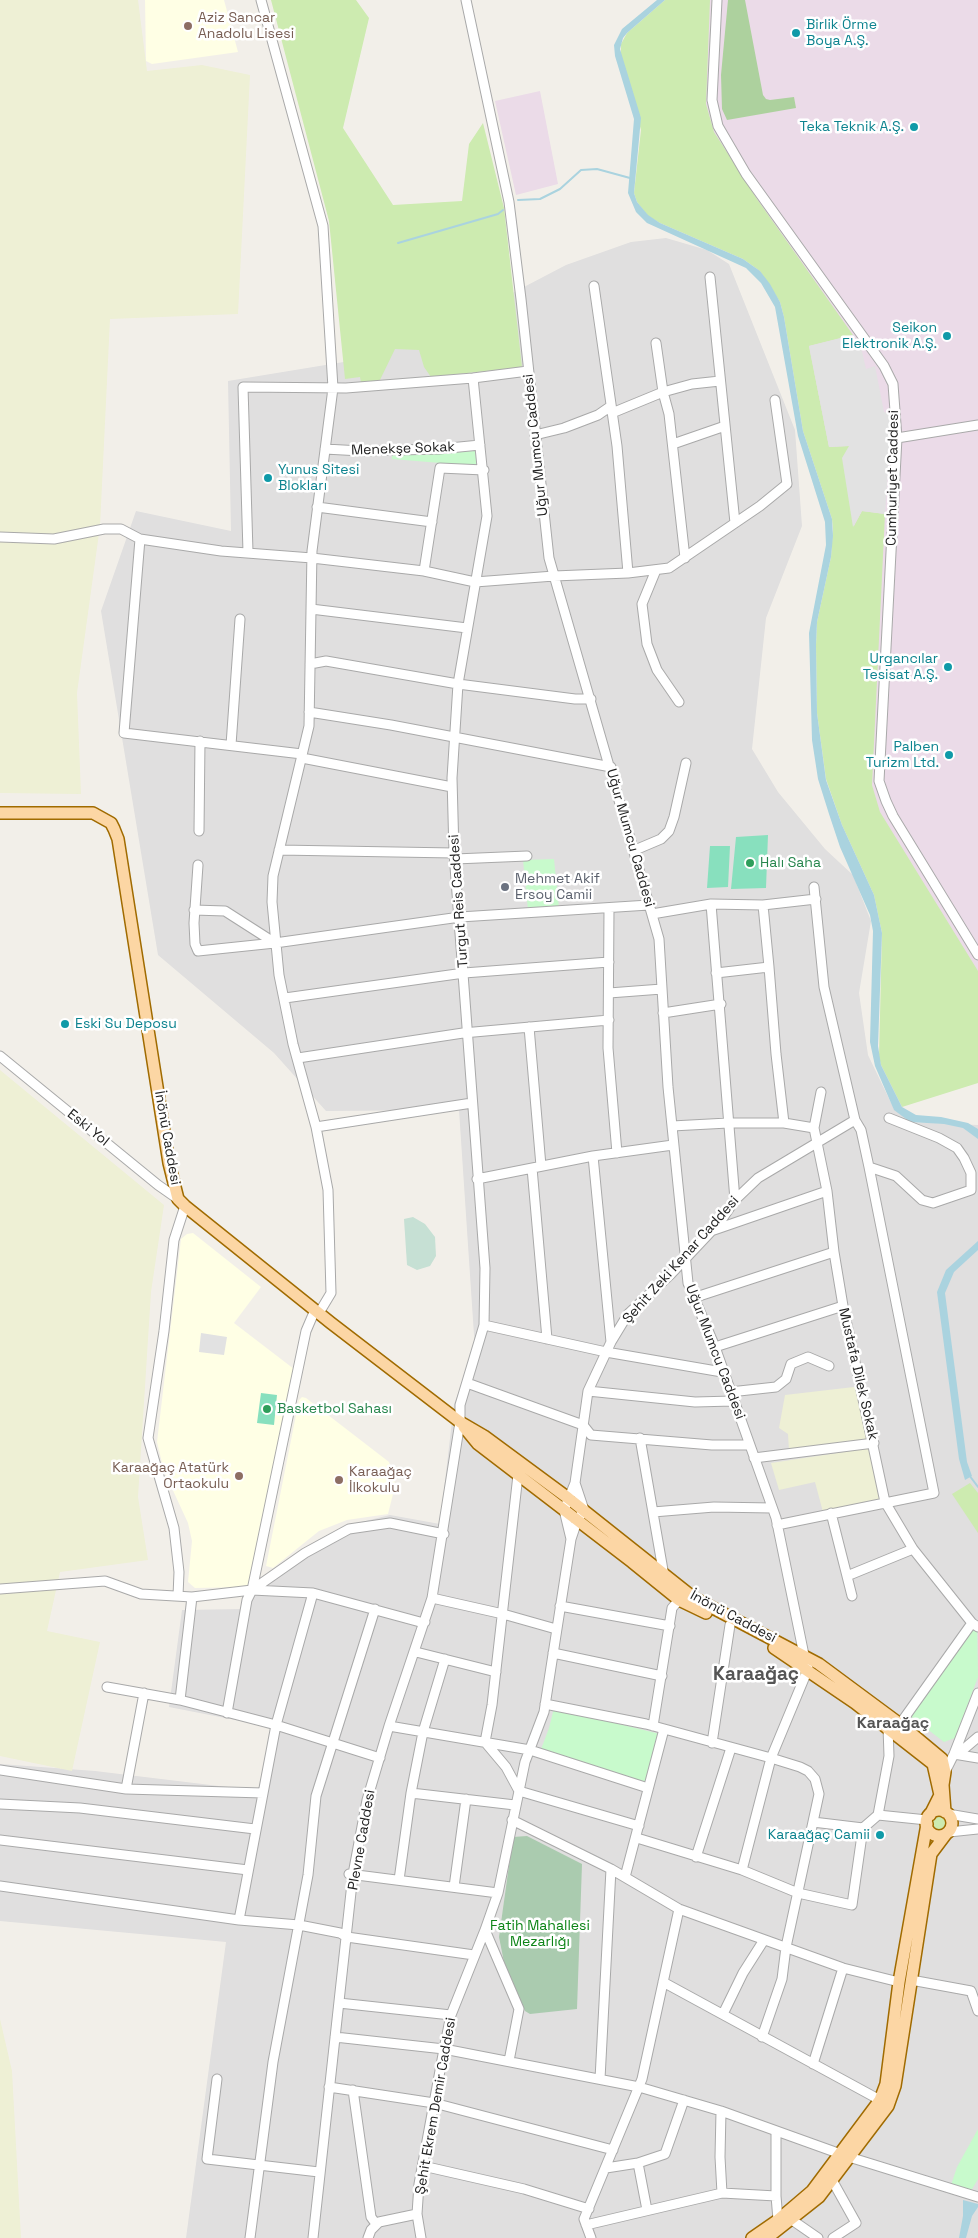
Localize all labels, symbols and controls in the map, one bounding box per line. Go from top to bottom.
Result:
place label: Aziz Sancar Anadolu Lisesi [198,10,294,42]
place label: Birlik Örme Boya A.Ş. [806,17,877,49]
marker: Aziz Sancar Anadolu Lisesi [182,20,194,32]
marker: Birlik Örme Boya A.Ş. [790,27,802,39]
place label: Teka Teknik A.Ş. [800,119,904,135]
marker: Teka Teknik A.Ş. [908,121,920,133]
place label: Seikon Elektronik A.Ş. [842,320,937,352]
marker: Seikon Elektronik A.Ş. [941,330,953,342]
street label: Uğur Mumcu Caddesi [520,373,552,517]
street label: Cumhuriyet Caddesi [883,410,903,546]
street label: Menekşe Sokak [351,439,455,459]
place label: Yunus Sitesi Blokları [278,462,359,494]
marker: Yunus Sitesi Blokları [262,472,274,484]
place label: Urgancılar Tesisat A.Ş. [863,651,938,684]
marker: Urgancılar Tesisat A.Ş. [942,661,954,673]
place label: Palben Turizm Ltd. [866,739,939,772]
marker: Palben Turizm Ltd. [943,749,955,761]
street label: Uğur Mumcu Caddesi [602,767,658,909]
street label: Turgut Reis Caddesi [446,834,472,968]
place label: Halı Saha [760,855,821,871]
marker: Halı Saha [744,857,756,869]
place label: Mehmet Akif Ersoy Camii [515,871,600,904]
marker: Mehmet Akif Ersoy Camii [499,881,511,893]
place label: Eski Su Deposu [75,1016,177,1032]
marker: Eski Su Deposu [59,1018,71,1030]
street label: İnönü Caddesi [150,1090,184,1186]
street label: Eski Yol [64,1106,112,1150]
street label: Şehit Zeki Kenar Caddesi [619,1193,743,1327]
street label: Uğur Mumcu Caddesi [682,1282,748,1422]
street label: Mustafa Dilek Sokak [835,1306,881,1442]
place label: Basketbol Sahası [277,1401,392,1417]
marker: Basketbol Sahası [261,1403,273,1415]
place label: Karaağaç Atatürk Ortaokulu [112,1460,229,1492]
place label: Karaağaç İlkokulu [349,1464,412,1496]
marker: Karaağaç Atatürk Ortaokulu [233,1470,245,1482]
marker: Karaağaç İlkokulu [333,1474,345,1486]
street label: İnönü Caddesi [687,1587,779,1647]
district label: Karaağaç [713,1664,799,1686]
district label: Karaağaç [857,1714,929,1734]
street label: Plevne Caddesi [345,1788,379,1892]
place label: Karaağaç Camii [768,1827,870,1843]
marker: Karaağaç Camii [874,1829,886,1841]
park label: Fatih Mahallesi Mezarlığı [490,1918,590,1950]
street label: Şehit Ekrem Demir Caddesi [412,2016,460,2196]

